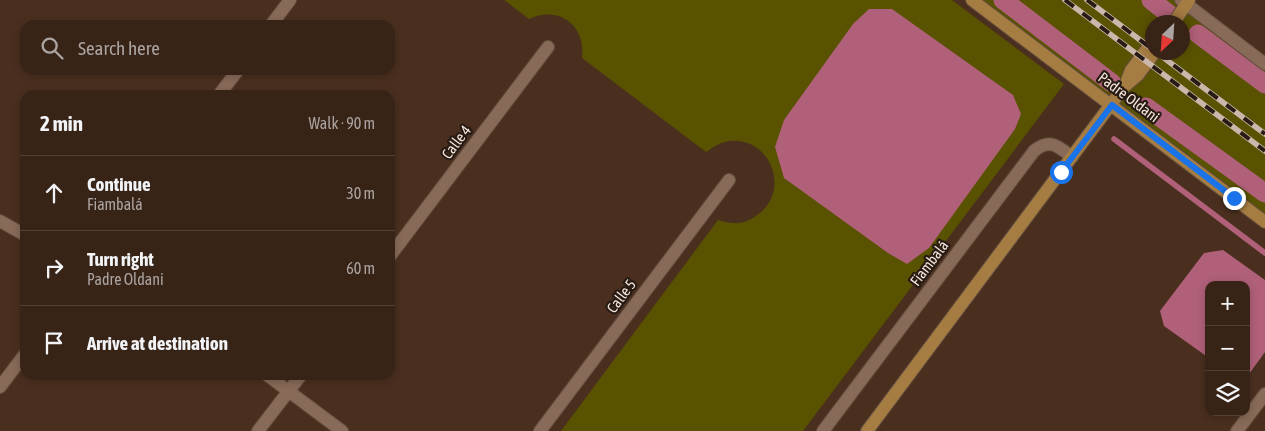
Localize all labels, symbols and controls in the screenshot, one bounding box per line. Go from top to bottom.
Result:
north arrow [1145,15,1190,60]
search box [20,20,395,75]
icon: search [38,34,66,62]
text: Search here [78,37,160,59]
street label: Padre Oldani [1095,69,1163,125]
text: 2 min [40,111,83,135]
text: Walk · 90 m [309,114,375,132]
street label: Calle 4 [438,122,474,162]
route start [1050,161,1073,184]
text: Continue [87,173,151,195]
icon: ahead [40,179,68,207]
text: 30 m [346,184,375,202]
route end [1223,187,1246,210]
text: Fiambalá [87,195,143,213]
street label: Fiambalá [906,237,952,289]
text: Turn right [87,248,154,270]
icon: right [40,254,68,282]
text: 60 m [346,259,375,277]
text: Padre Oldani [87,270,164,288]
street label: Calle 5 [603,276,639,316]
map controls [1205,281,1250,416]
button: + [1205,281,1250,326]
button: − [1205,326,1250,371]
icon: arrive [40,329,68,357]
text: Arrive at destination [87,332,228,354]
button: layers [1205,371,1250,416]

